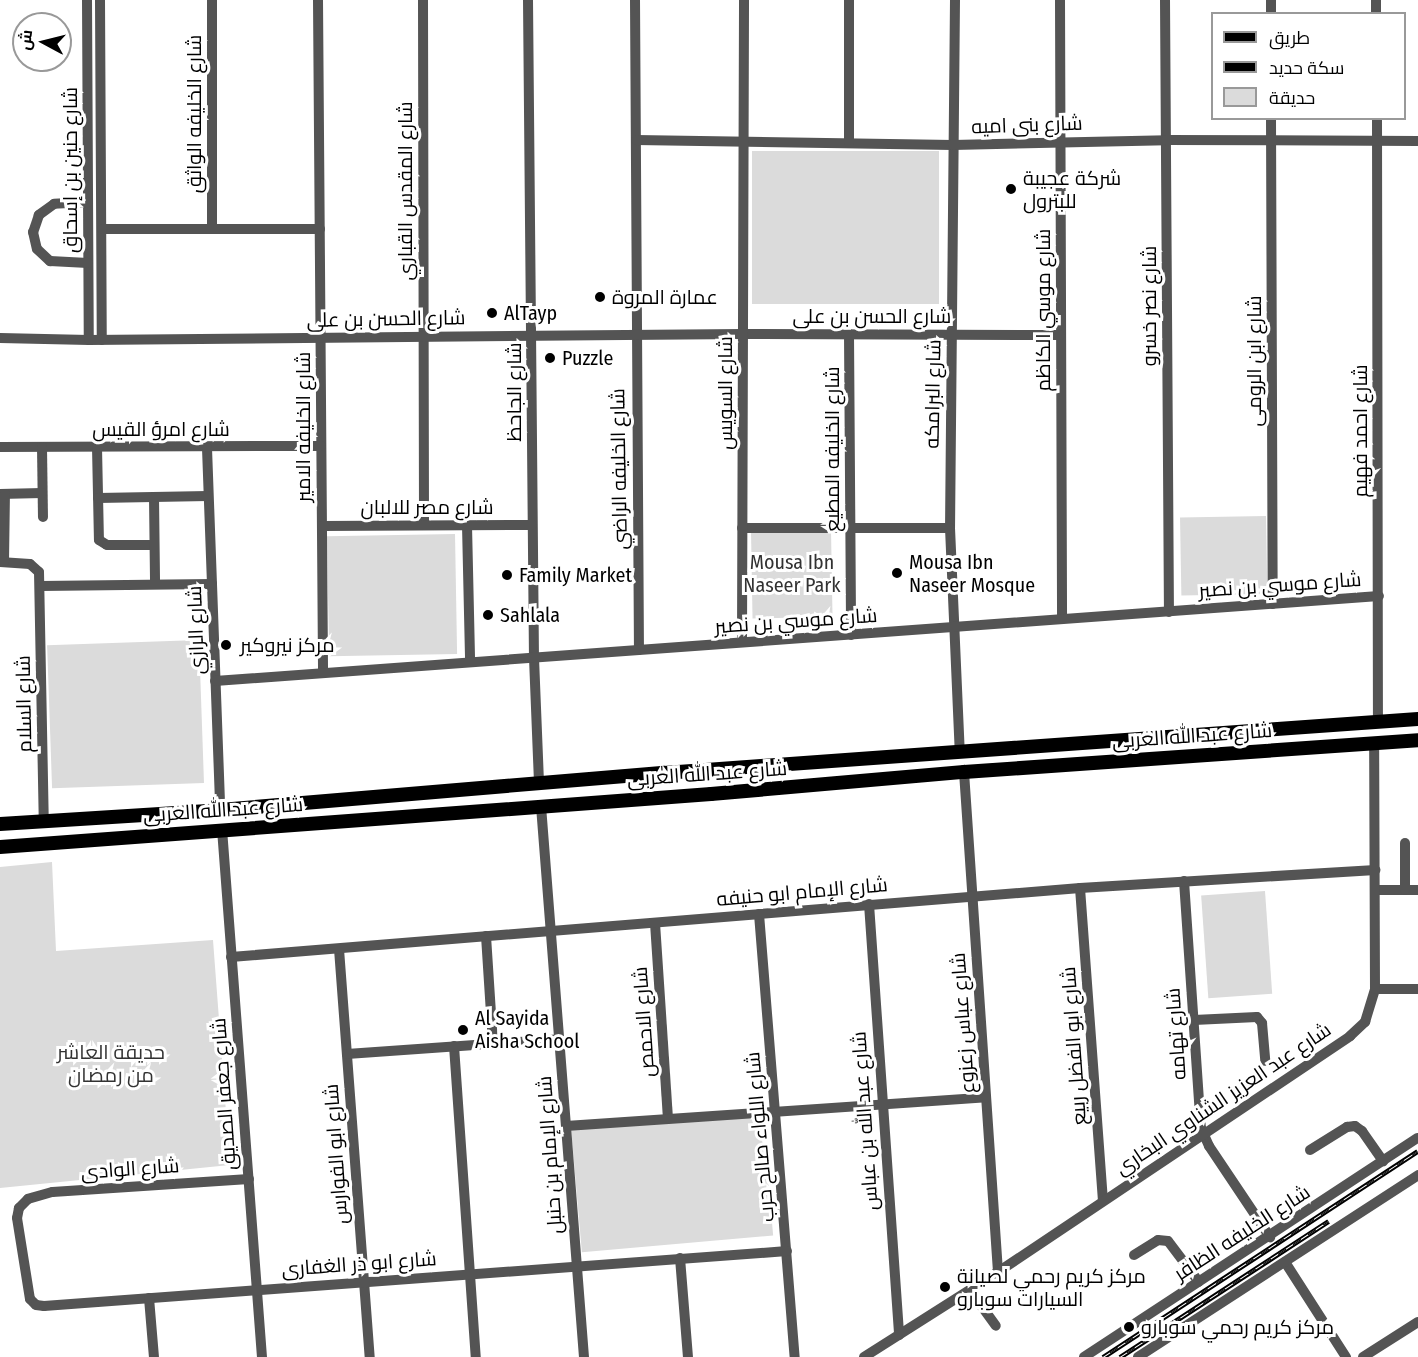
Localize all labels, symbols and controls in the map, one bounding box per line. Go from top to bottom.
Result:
north arrow [12,12,72,72]
legend [1211,12,1406,120]
text: طريق [1269,27,1310,49]
text: ش [15,29,36,51]
street label: شارع الخليفه الواثق [182,35,206,193]
text: سكة حديد [1269,57,1344,79]
street label: شارع حنين بن إسحاق [58,87,82,253]
text: حديقة [1269,87,1315,109]
street label: شارع المقدس القباري [393,102,417,280]
street label: شارع بنى اميه [971,111,1083,139]
place label: شركة عجيبة للبترول [1023,166,1121,213]
marker: شركة عجيبة للبترول [1004,182,1018,196]
street label: شارع موسي الكاظم [1031,229,1055,391]
street label: شارع نصر خسرو [1137,246,1161,366]
place label: عمارة المروة [612,285,718,309]
marker: عمارة المروة [593,290,607,304]
street label: شارع ابن الرومى [1242,295,1266,427]
place label: AlTayp [504,301,557,325]
street label: شارع الحسن بن على [793,304,951,328]
street label: شارع الحسن بن على [306,306,466,332]
marker: AlTayp [485,306,499,320]
street label: شارع السويس [713,336,737,450]
street label: شارع البرامكه [920,339,946,449]
street label: شارع الجاحظ [502,342,526,442]
place label: Puzzle [562,346,613,370]
marker: Puzzle [543,351,557,365]
street label: شارع الخليفه الامير [291,352,315,502]
street label: شارع احمد فهيم [1348,364,1372,498]
street label: شارع الخليفه المطيع [820,366,844,532]
street label: شارع الخليفه الراضي [606,388,632,550]
street label: شارع امرؤ القيس [92,417,230,441]
street label: شارع مصر للالبان [361,495,493,519]
place label: Mousa Ibn Naseer Mosque [909,550,1035,597]
park label: Mousa Ibn Naseer Park [743,551,841,598]
place label: Family Market [519,563,632,587]
marker: Mousa Ibn Naseer Mosque [890,566,904,580]
street label: شارع موسي بن نصير [1198,567,1362,603]
marker: Family Market [500,568,514,582]
street label: شارع الرازي [182,585,210,675]
place label: Sahlala [500,603,560,627]
street label: شارع موسي بن نصير [714,603,878,639]
marker: Sahlala [481,608,495,622]
place label: مركز نيروكير [240,633,335,657]
marker: مركز نيروكير [217,636,235,654]
street label: شارع السلام [11,655,37,753]
street label: شارع عبد الله العربى [1111,718,1273,754]
street label: شارع عبد الله العربى [626,756,788,792]
street label: شارع عبد الله العربى [142,792,304,828]
street label: شارع الإمام ابو حنيفه [715,873,889,911]
street label: شارع عباس زعزوع [946,952,980,1094]
street label: شارع الاحمص [628,966,660,1078]
street label: شارع ابو الفضل ربيع [1056,966,1092,1126]
street label: شارع تهامه [1161,987,1191,1081]
place label: Al Sayida Aisha School [475,1006,579,1053]
street label: شارع جعفر الصديق [207,1017,241,1171]
street label: شارع عبد العزيز الشناوي البخاري [1111,1018,1335,1180]
marker: Al Sayida Aisha School [456,1023,470,1037]
street label: شارع عبد الله بن عباس [847,1031,883,1211]
park label: حديقة العاشر من رمضان [57,1041,165,1088]
street label: شارع اللواء صالح حرب [741,1051,779,1223]
street label: شارع الإمام بن حنبل [533,1075,567,1235]
street label: شارع ابو الفوارس [319,1083,353,1225]
street label: شارع الوادى [80,1154,180,1184]
street label: شارع الخليفه الظافر [1169,1180,1315,1286]
street label: شارع ابو ذر الغفارى [281,1247,437,1281]
place label: مركز كريم رحمي لصيانة السيارات سوبارو [957,1264,1146,1311]
marker: مركز كريم رحمي لصيانة السيارات سوبارو [938,1280,952,1294]
place label: مركز كريم رحمي سوبارو [1141,1315,1334,1339]
marker: مركز كريم رحمي سوبارو [1122,1320,1136,1334]

